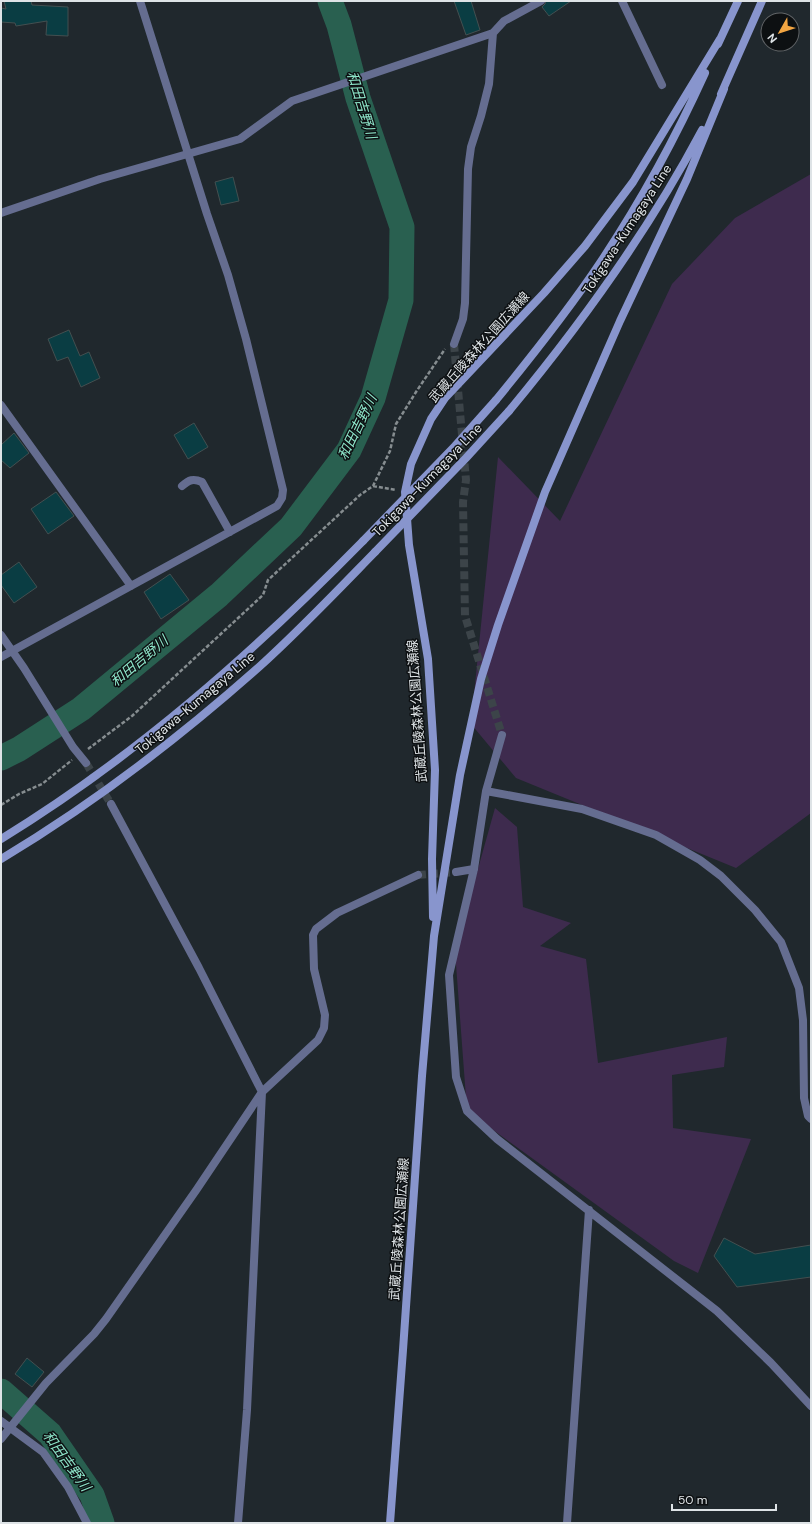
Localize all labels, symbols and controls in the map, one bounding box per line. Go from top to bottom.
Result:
north arrow [760,12,800,52]
text: N [764,31,780,46]
water label: 和田吉野川 [343,69,381,143]
street label: Tokigawa-Kumagaya Line [579,161,675,297]
street label: 武蔵丘陵森林公園広瀬線 [425,288,533,406]
water label: 和田吉野川 [334,390,381,462]
street label: Tokigawa-Kumagaya Line [368,420,486,540]
water label: 和田吉野川 [106,630,173,690]
street label: 武蔵丘陵森林公園広瀬線 [404,639,430,783]
street label: Tokigawa-Kumagaya Line [132,648,258,758]
street label: 武蔵丘陵森林公園広瀬線 [386,1157,412,1301]
water label: 和田吉野川 [39,1427,96,1496]
scale bar [672,1486,776,1512]
text: 50 m [678,1492,707,1508]

